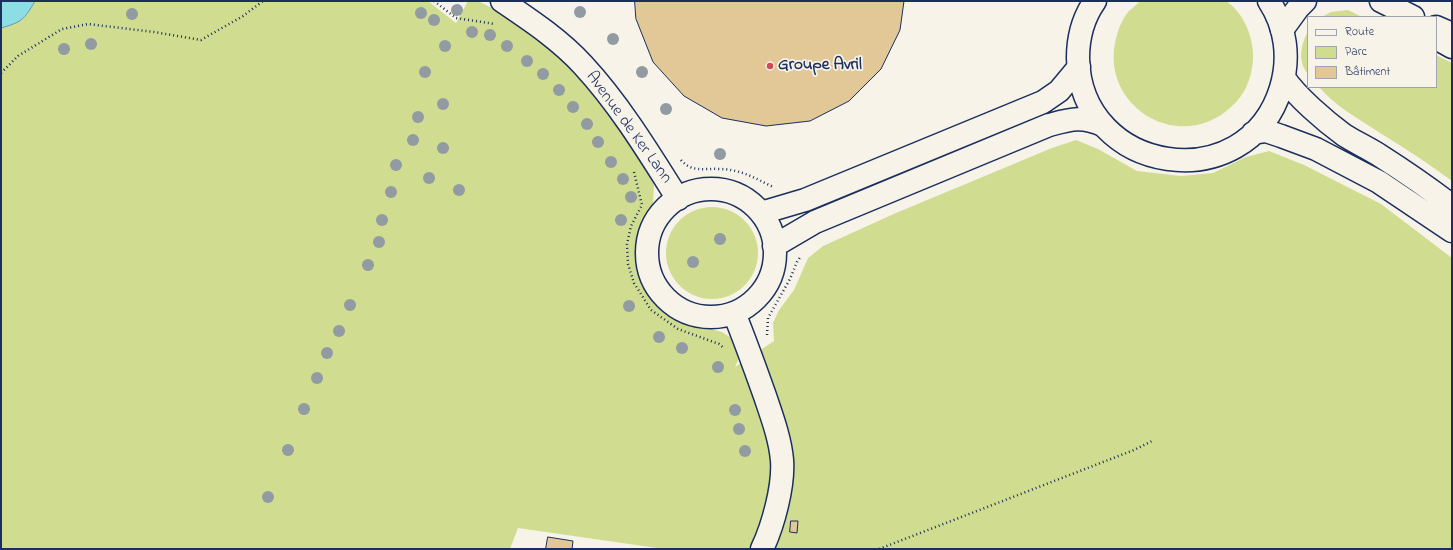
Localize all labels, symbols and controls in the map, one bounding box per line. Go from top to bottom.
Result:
legend [1307,16,1437,88]
text: Route [1345,23,1374,41]
text: Parc [1345,43,1367,61]
place label: Groupe Avril [778,56,862,76]
marker: Groupe Avril [765,61,775,71]
text: Bâtiment [1345,63,1390,81]
street label: Avenue de Ker Lann [580,68,676,188]

